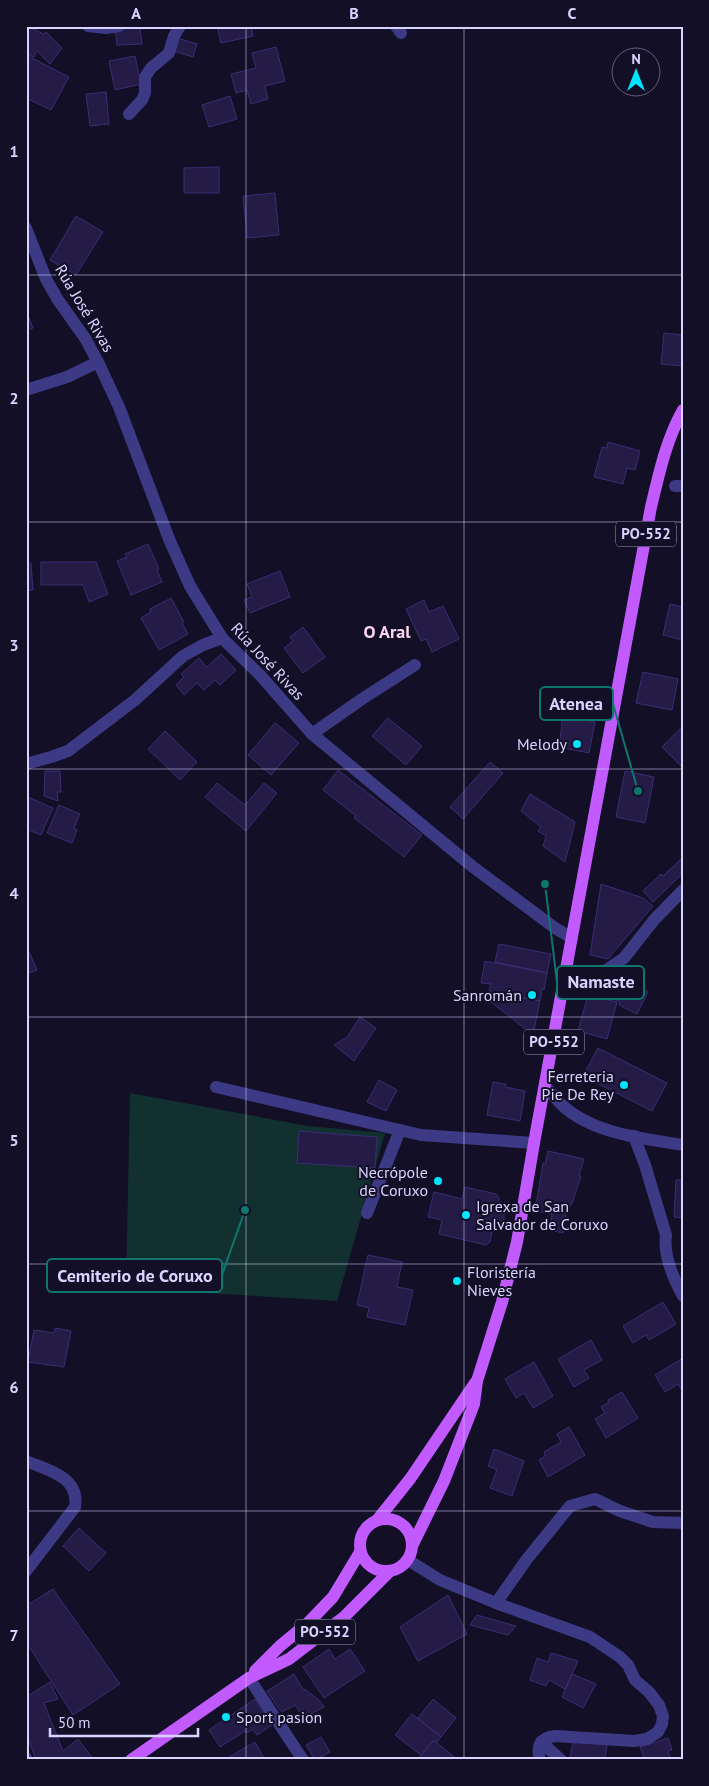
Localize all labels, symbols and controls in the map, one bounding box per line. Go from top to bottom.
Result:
text: A [131,3,141,23]
text: B [349,3,359,23]
text: C [568,3,577,23]
north arrow [612,48,662,98]
text: N [631,50,641,68]
text: 1 [9,141,19,161]
street label: Rúa José Rivas [51,261,119,356]
text: 2 [9,388,19,408]
road number: PO-552 [616,522,676,546]
street label: Rúa José Rivas [227,618,309,704]
district label: O Aral [363,620,411,643]
text: 3 [9,635,19,655]
callout: Atenea [540,687,613,720]
text: Atenea [549,692,603,715]
place label: Melody [517,734,568,754]
marker: Melody [571,738,583,750]
text: 4 [9,883,19,903]
callout: Namaste [557,966,644,999]
text: Namaste [567,970,635,993]
place label: Sanromán [453,985,522,1005]
marker: Sanromán [526,989,538,1001]
road number: PO-552 [524,1030,584,1054]
place label: Ferreteria Pie De Rey [542,1066,615,1104]
marker: Ferreteria Pie De Rey [618,1079,630,1091]
text: 5 [9,1130,19,1150]
place label: Necrópole de Coruxo [358,1162,428,1200]
marker: Necrópole de Coruxo [432,1175,444,1187]
place label: Igrexa de San Salvador de Coruxo [476,1196,608,1234]
marker: Igrexa de San Salvador de Coruxo [460,1209,472,1221]
callout: Cemiterio de Coruxo [47,1259,222,1292]
place label: Floristería Nieves [467,1262,536,1300]
text: Cemiterio de Coruxo [57,1264,213,1287]
marker: Floristería Nieves [451,1275,463,1287]
text: 6 [9,1377,19,1397]
road number: PO-552 [295,1620,355,1644]
text: 7 [9,1625,19,1645]
scale bar [50,1706,198,1738]
place label: Sport pasion [236,1707,322,1727]
marker: Sport pasion [220,1711,232,1723]
text: 50 m [58,1713,91,1732]

